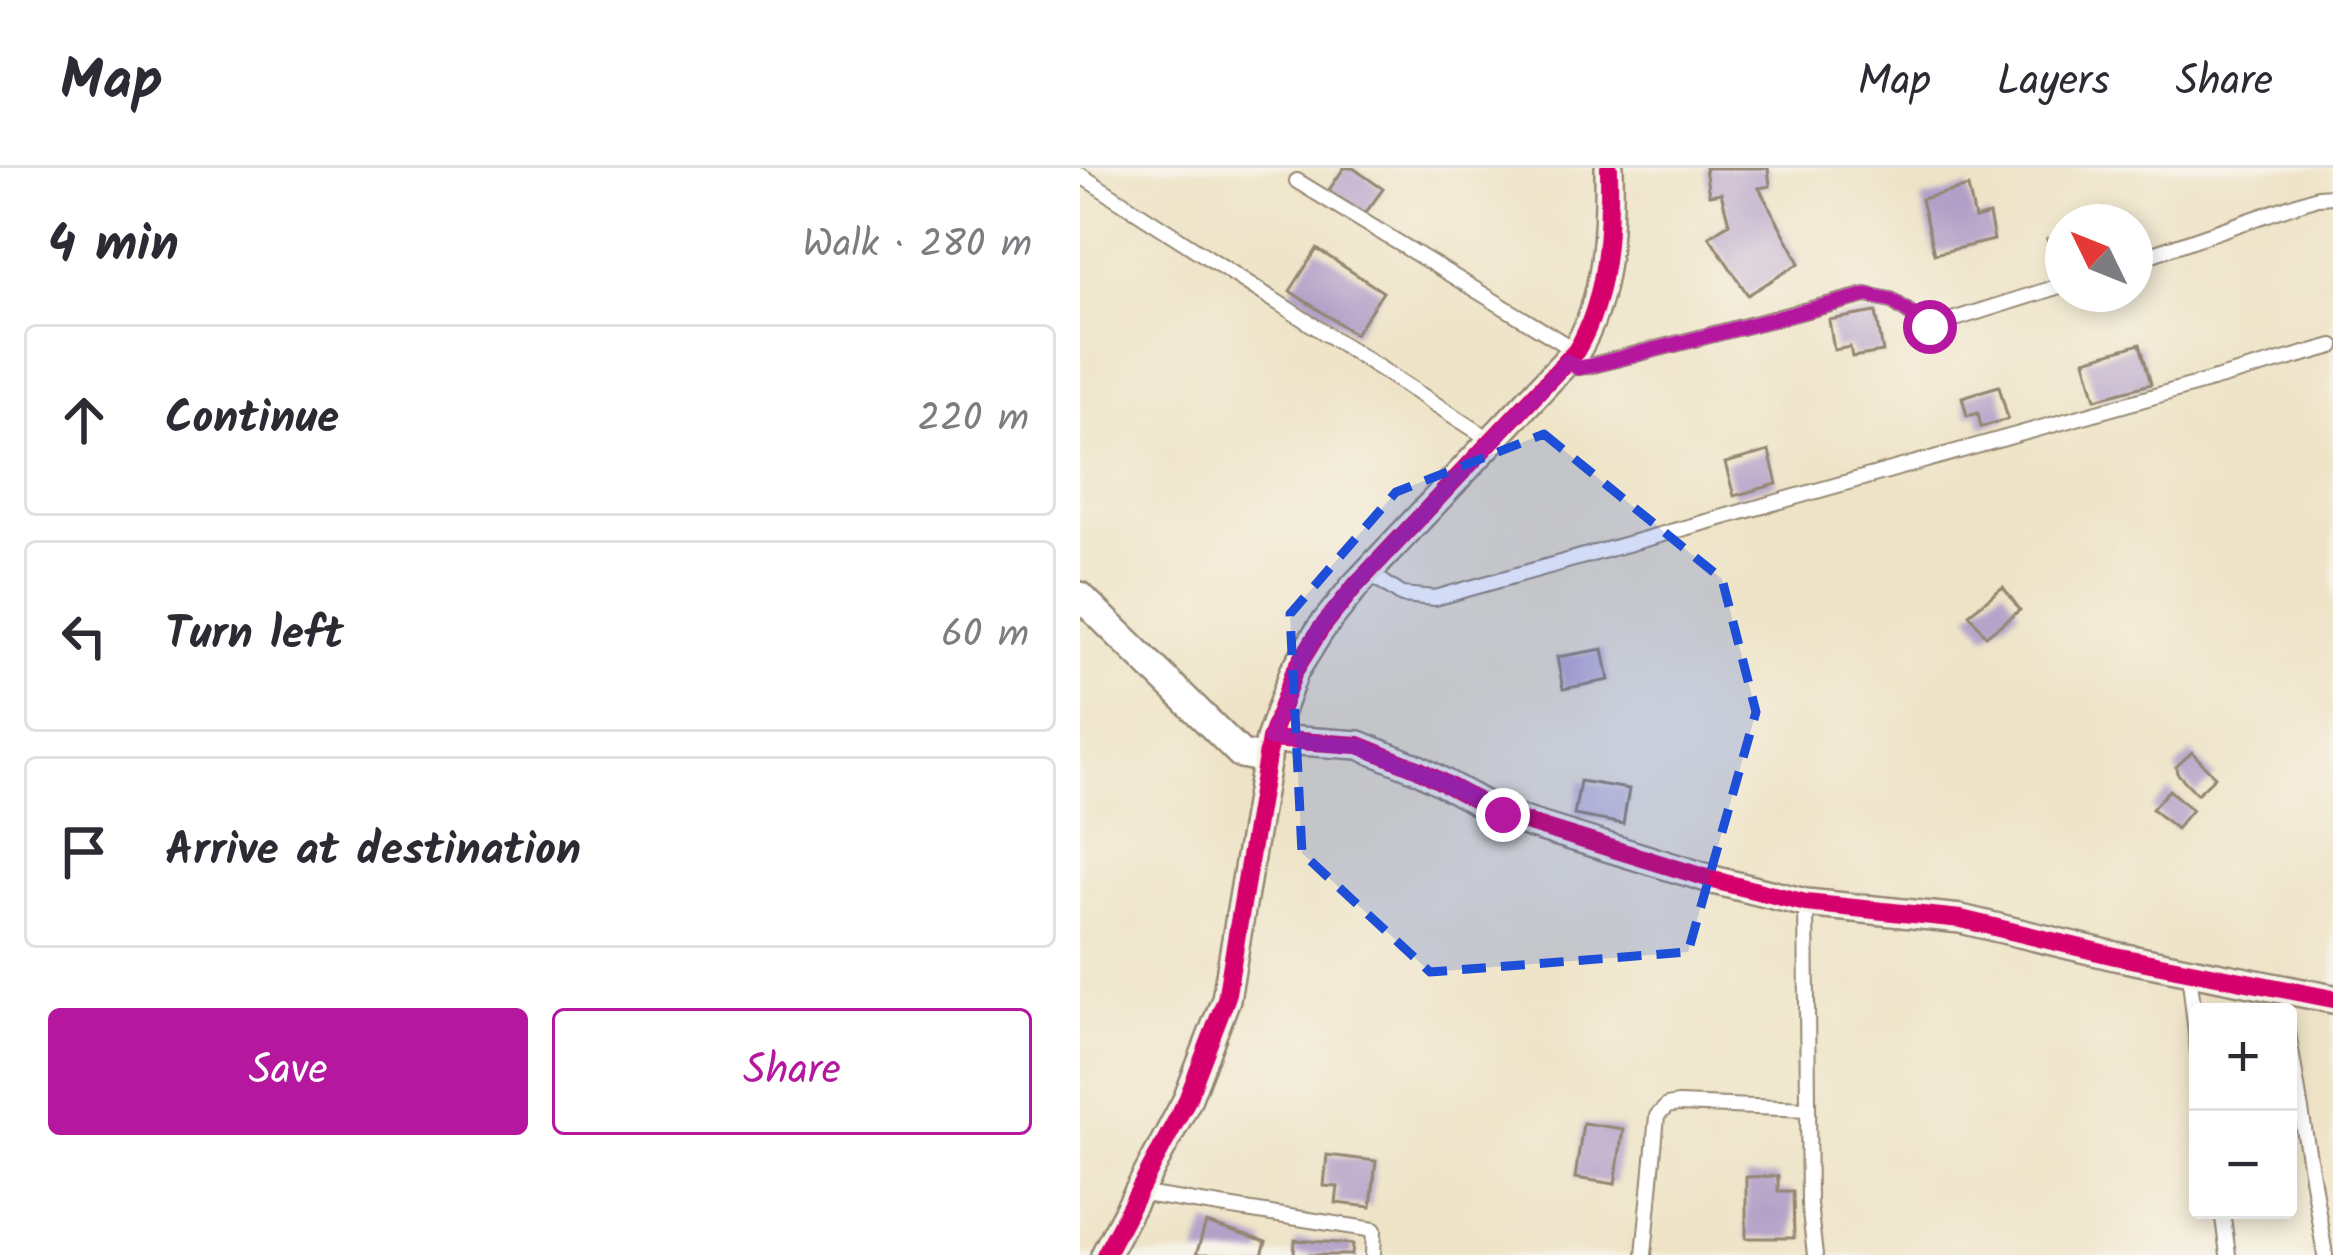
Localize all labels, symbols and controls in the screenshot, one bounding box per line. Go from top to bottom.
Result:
text: Map [60,37,163,128]
text: Map [1858,49,1931,116]
text: Layers [1997,49,2110,116]
text: Share [2176,49,2273,116]
north arrow [2045,204,2153,312]
text: 4 min [48,206,179,287]
text: Walk · 280 m [803,215,1032,277]
route start [1903,300,1957,354]
text: Continue [165,384,339,456]
icon: ahead [51,387,117,453]
text: 220 m [917,389,1029,451]
text: Turn left [165,600,344,672]
icon: left [51,603,117,669]
text: 60 m [941,605,1029,667]
route end [1476,788,1530,842]
text: Arrive at destination [165,816,581,888]
icon: arrive [51,819,117,885]
map controls [2189,1003,2297,1219]
button: + [2189,1003,2297,1111]
button: Save [48,1008,528,1135]
button: Share [552,1008,1032,1135]
button: − [2189,1111,2297,1219]

